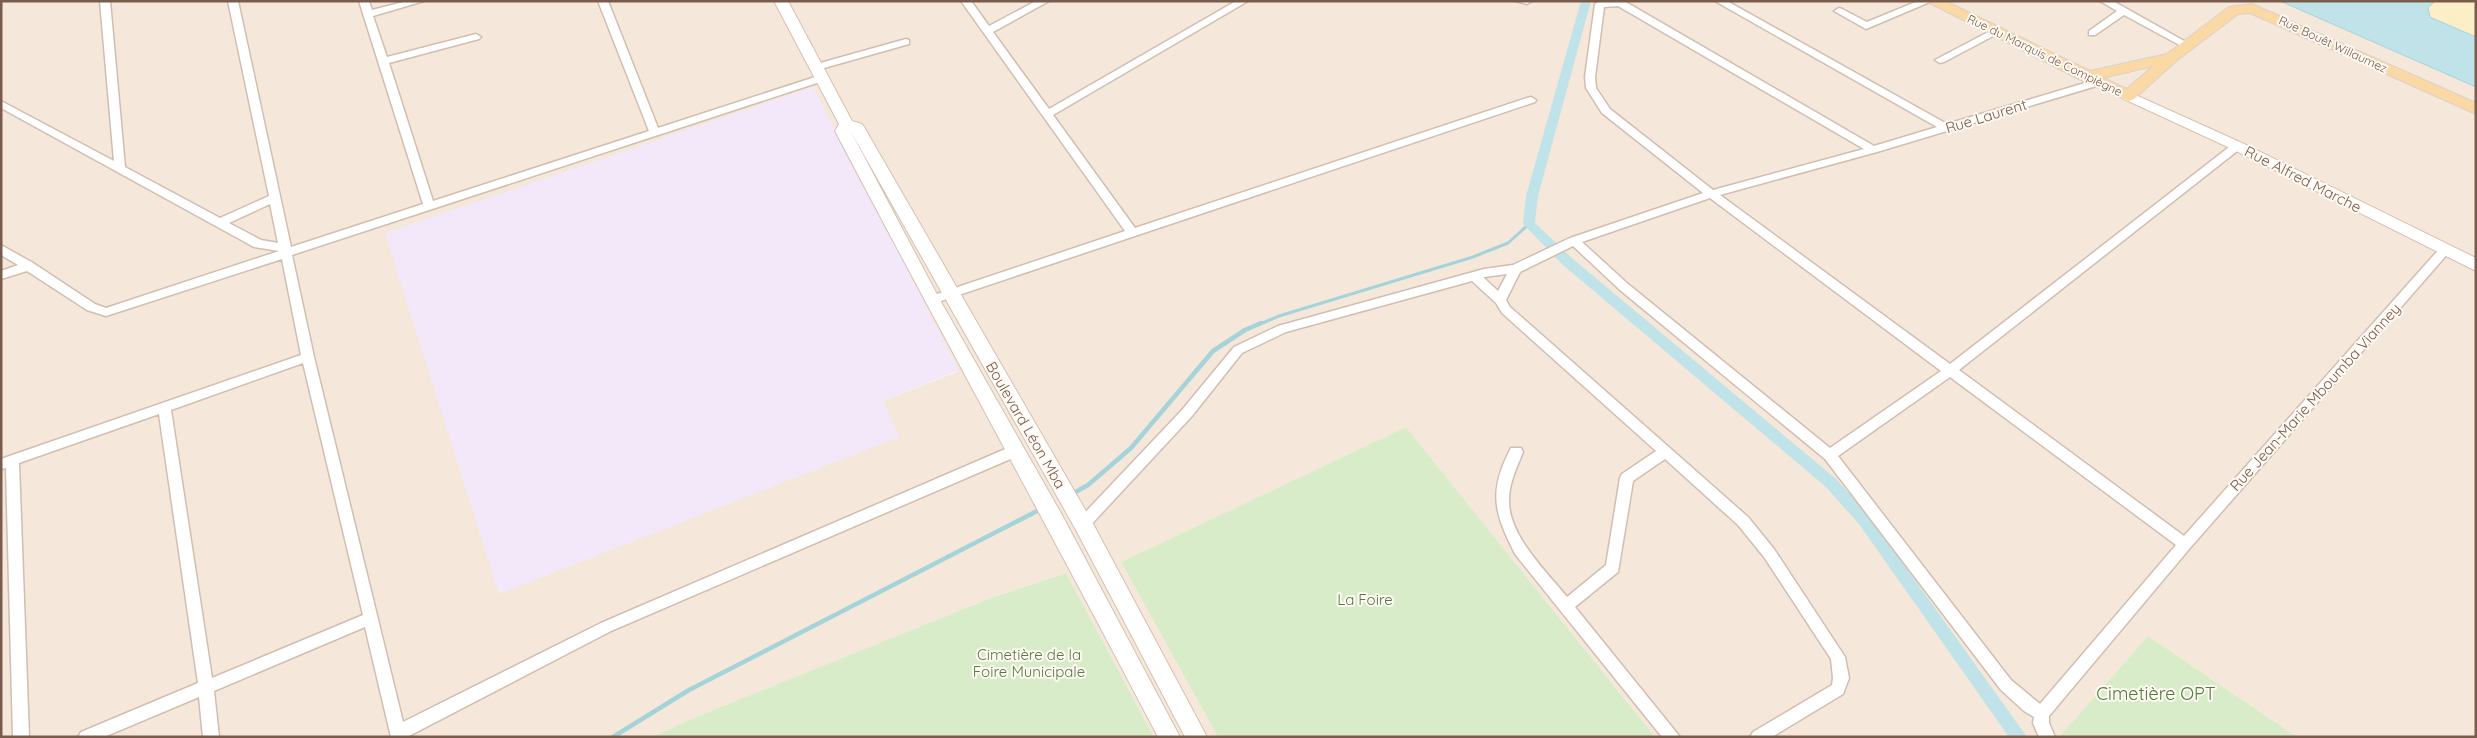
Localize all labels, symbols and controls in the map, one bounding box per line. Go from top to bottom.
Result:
street label: Rue du Marquis de Compiègne [1965,11,2125,99]
street label: Rue Bouêt Willaumez [2276,12,2390,76]
street label: Rue Laurent [1943,95,2029,137]
street label: Rue Alfred Marche [2241,141,2365,217]
street label: Rue Jean-Marie Mboumba Vianney [2226,299,2404,495]
street label: Boulevard Léon Mba [982,358,1070,492]
park label: La Foire [1337,590,1393,609]
park label: Cimetière de la Foire Municipale [973,645,1085,681]
park label: Cimetière OPT [2096,682,2216,705]

